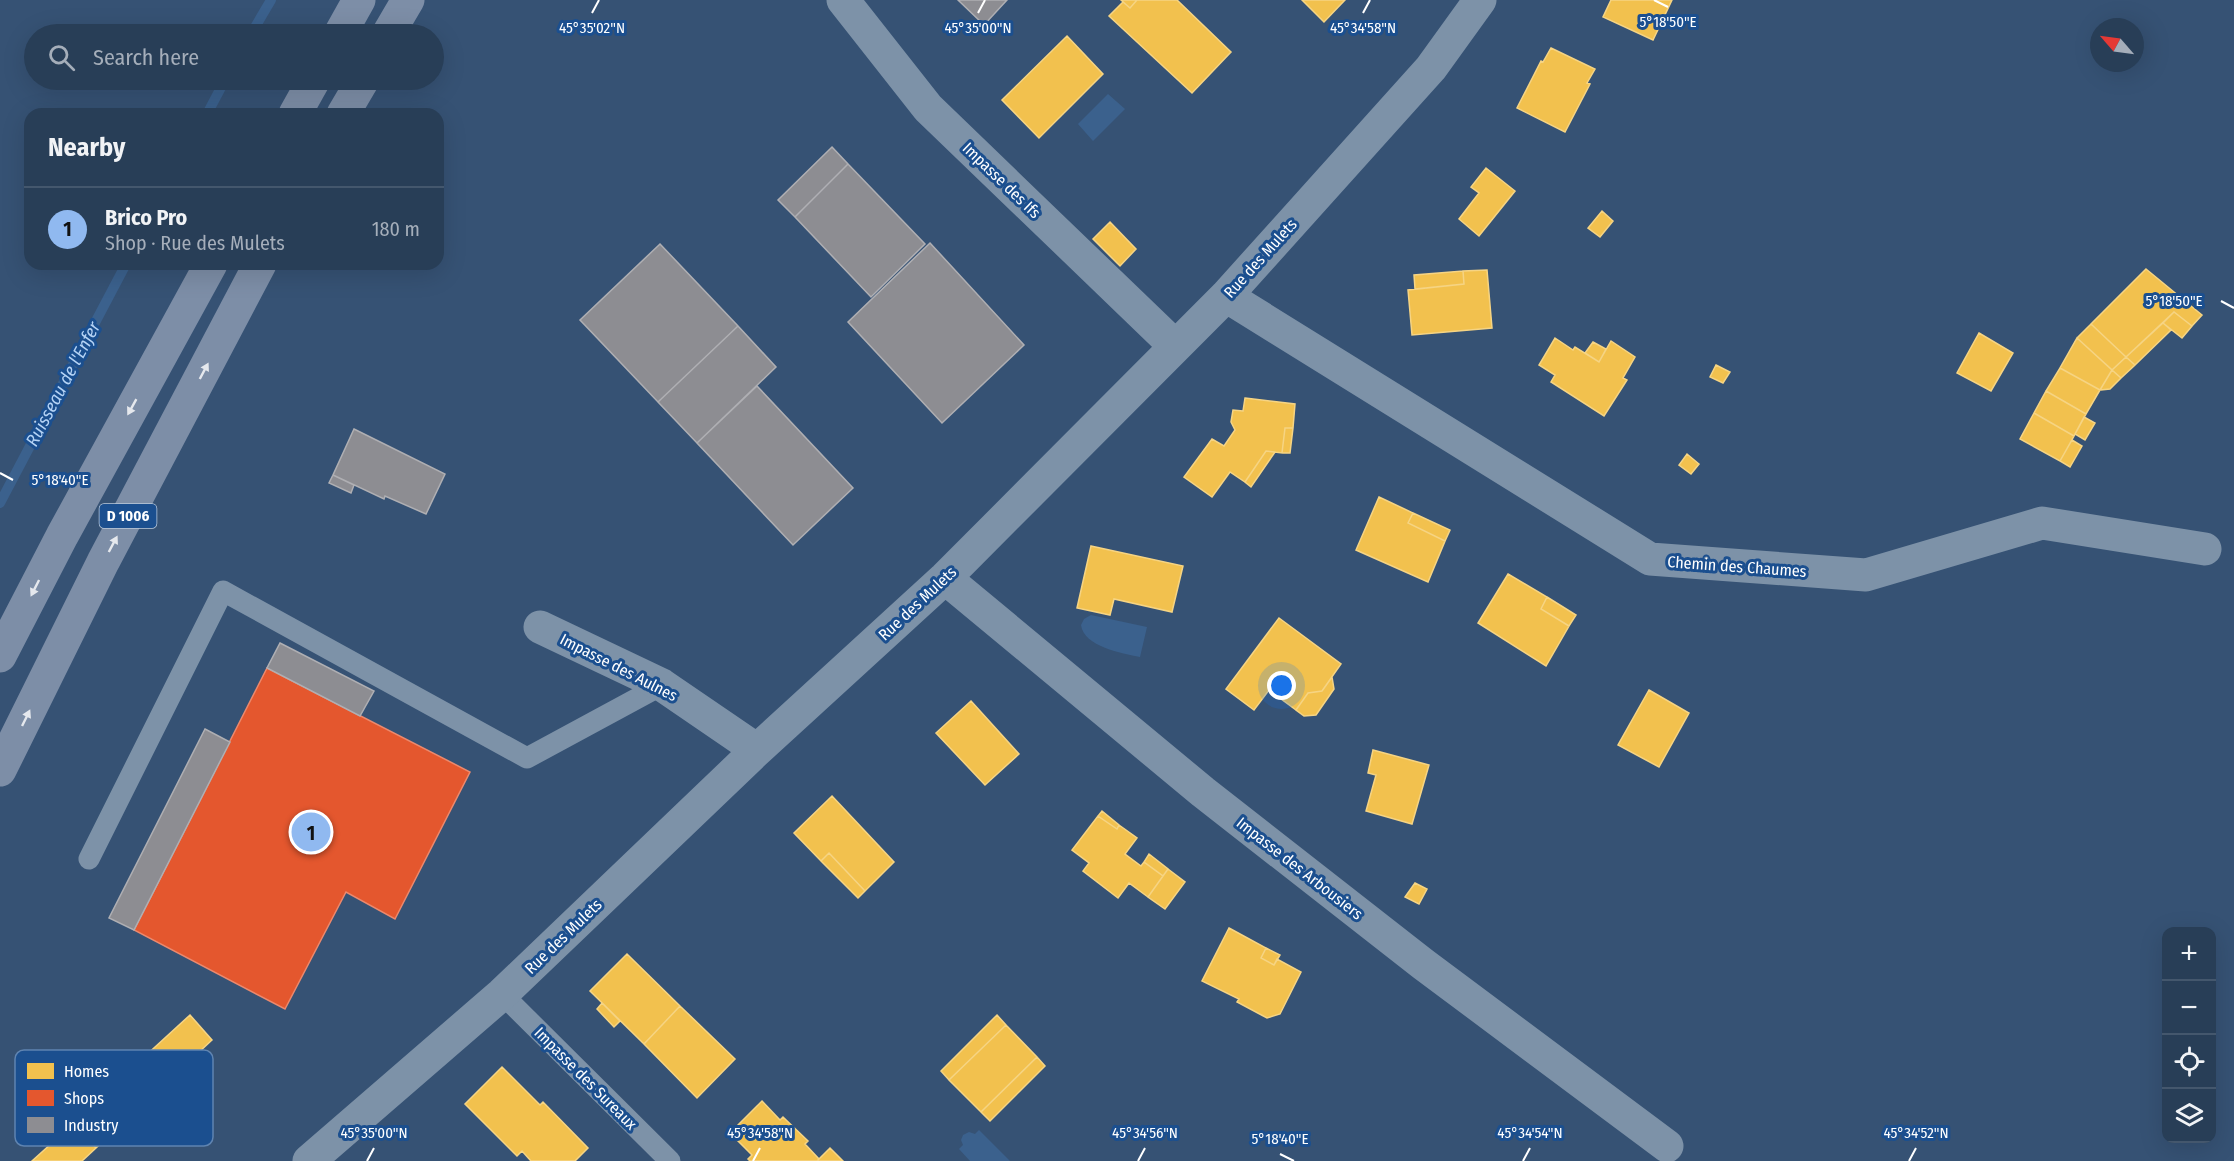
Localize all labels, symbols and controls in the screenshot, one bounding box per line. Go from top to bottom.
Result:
text: 5°18'50"E [1639,13,1697,31]
north arrow [2090,18,2144,72]
text: 45°35'02"N [559,19,625,37]
text: 45°35'00"N [944,19,1012,37]
text: 45°34'58"N [1330,19,1396,37]
search box [24,24,444,90]
icon: search [45,41,78,74]
text: Search here [93,44,199,71]
text: Nearby [48,132,125,163]
street label: Impasse des Ifs [959,139,1045,222]
text: Brico Pro [105,204,187,231]
street label: Rue des Mulets [1220,215,1301,302]
text: 1 [63,217,72,241]
text: 180 m [372,217,420,241]
text: Shop · Rue des Mulets [105,231,285,255]
text: 5°18'50"E [2145,292,2203,310]
water label: Ruisseau de l'Enfer [21,317,105,450]
one-way arrow [199,362,209,379]
one-way arrow [128,399,138,416]
text: 5°18'40"E [32,471,88,489]
road number: D 1006 [100,504,156,528]
one-way arrow [108,535,118,552]
street label: Chemin des Chaumes [1667,552,1807,581]
street label: Rue des Mulets [874,562,960,644]
one-way arrow [30,580,40,597]
street label: Impasse des Aulnes [557,630,681,705]
your location [1267,671,1296,700]
one-way arrow [21,709,31,726]
pin: 1 [292,810,330,854]
street label: Impasse des Arbousiers [1233,813,1367,924]
street label: Rue des Mulets [521,895,606,978]
map controls [2162,927,2216,1143]
button: + [2162,927,2216,981]
button: − [2162,981,2216,1035]
street label: Impasse des Sureaux [530,1023,641,1134]
button: locate [2162,1035,2216,1089]
legend [15,1050,213,1146]
text: Homes [64,1062,109,1081]
text: Shops [64,1089,104,1108]
button: layers [2162,1089,2216,1143]
text: Industry [64,1116,119,1135]
text: 45°35'00"N [340,1124,408,1142]
text: 45°34'58"N [727,1124,793,1142]
text: 45°34'56"N [1112,1124,1178,1142]
text: 45°34'54"N [1497,1124,1563,1142]
text: 45°34'52"N [1883,1124,1949,1142]
text: 5°18'40"E [1252,1130,1308,1148]

